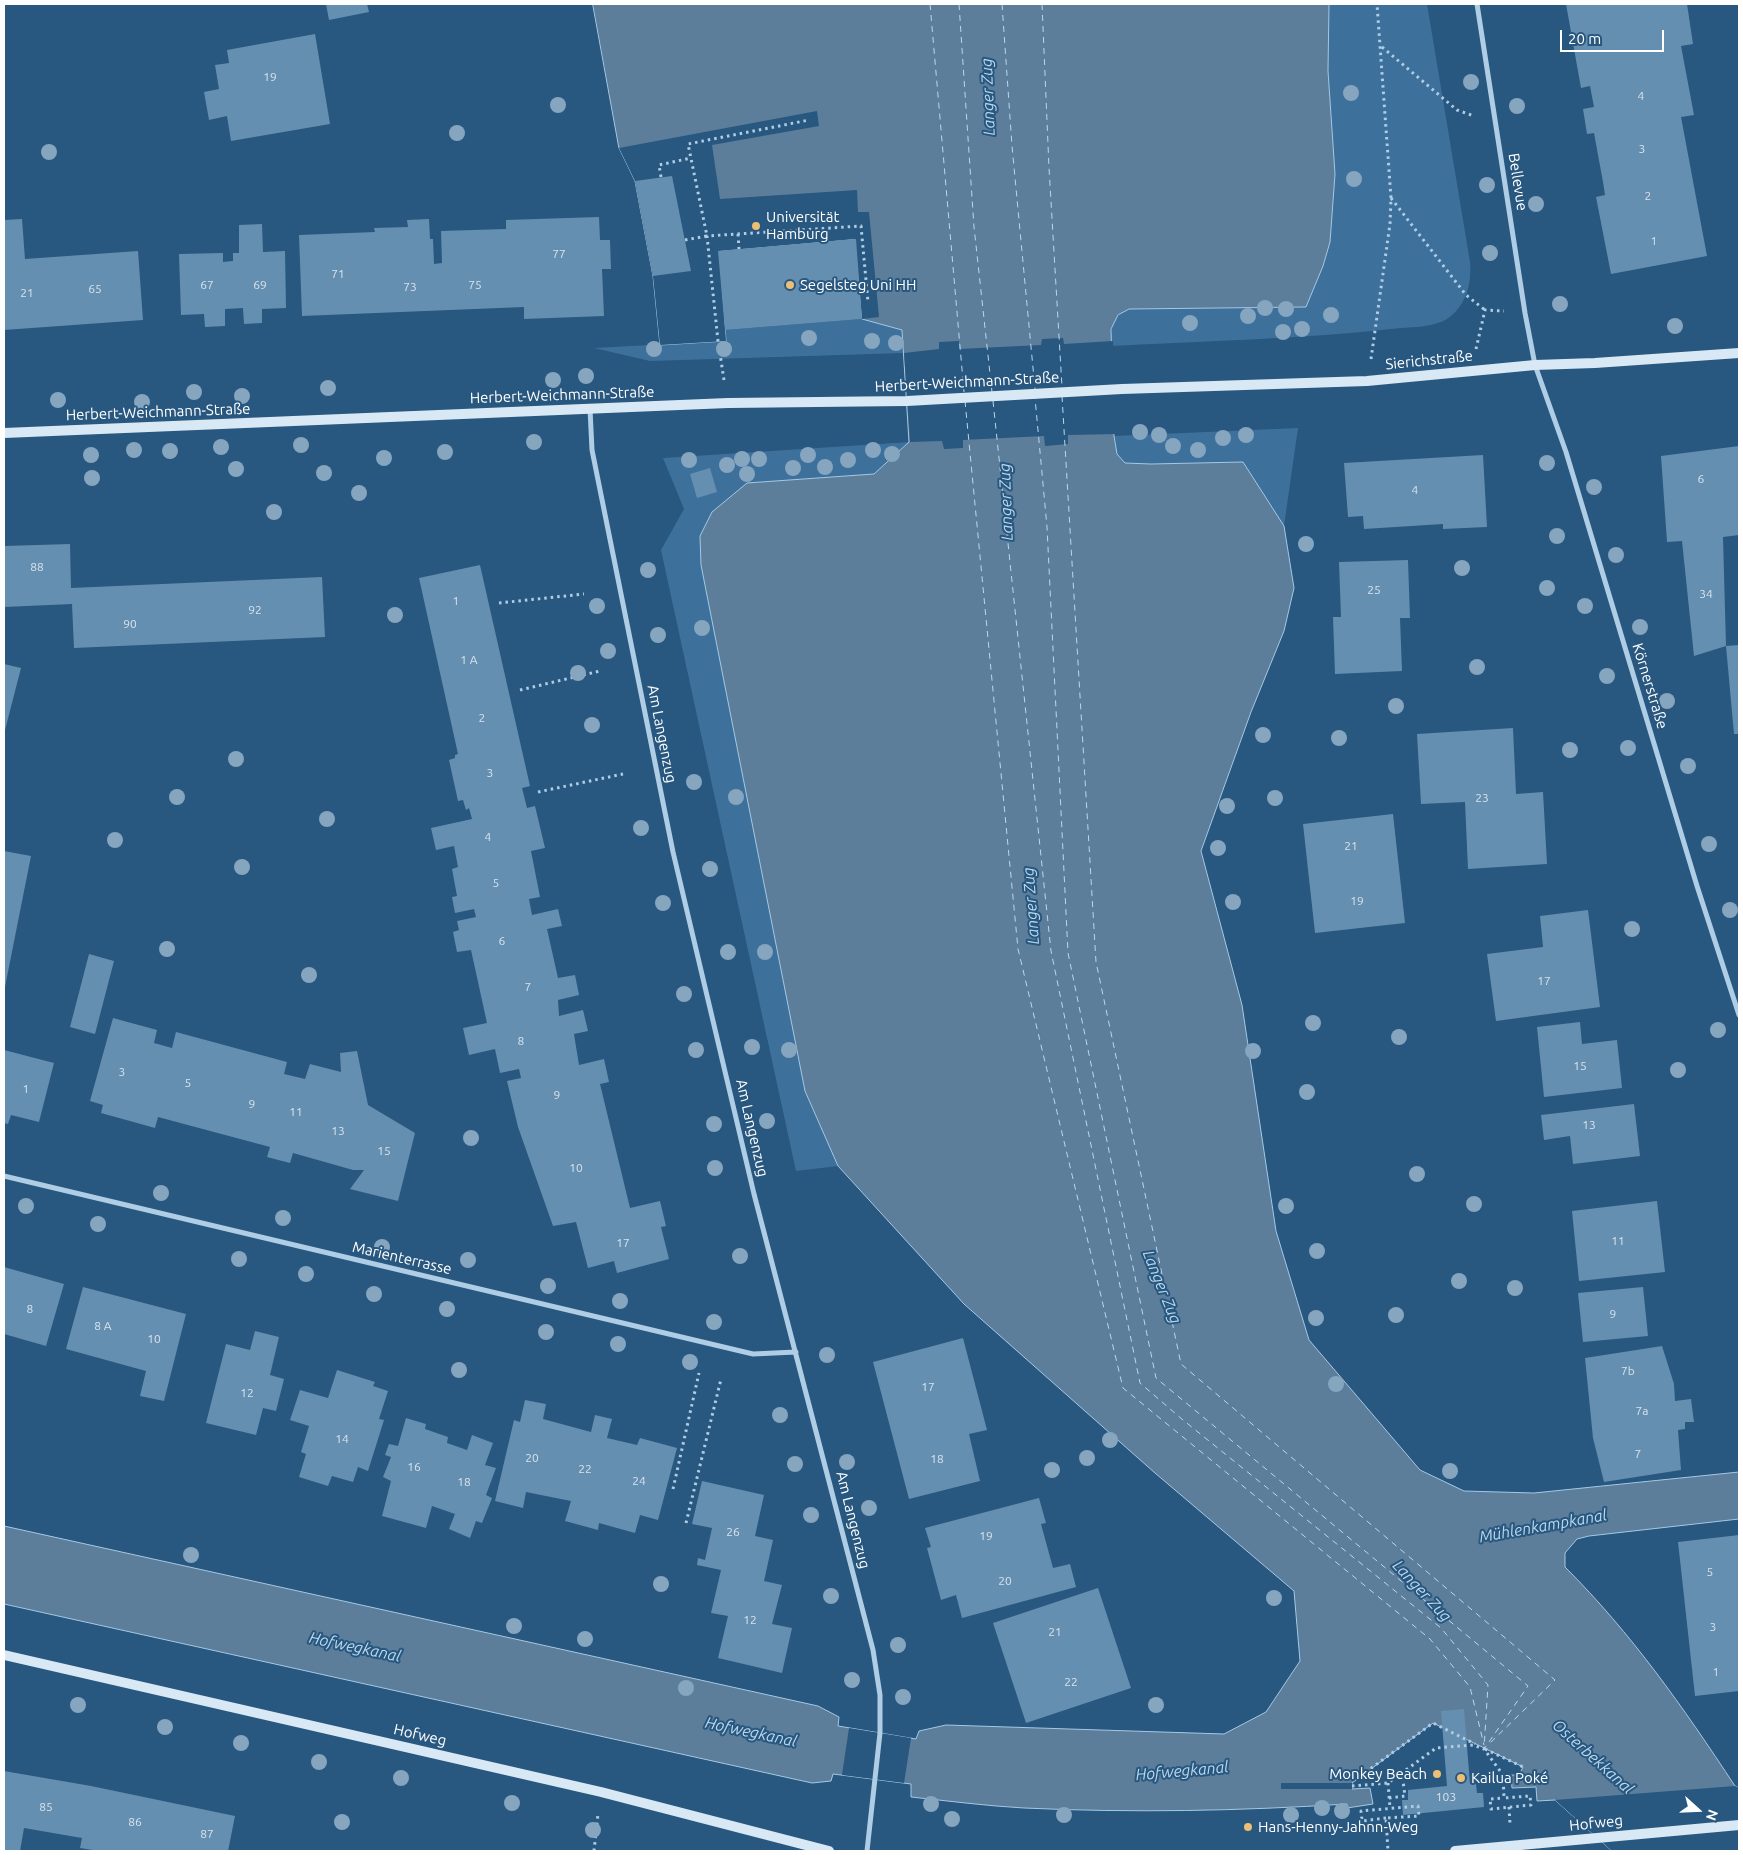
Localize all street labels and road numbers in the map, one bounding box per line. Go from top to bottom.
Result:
street label: Bellevue [1505,152,1531,212]
street label: Sierichstraße [1384,346,1474,374]
street label: Herbert-Weichmann-Straße [874,368,1060,396]
street label: Herbert-Weichmann-Straße [469,383,655,407]
street label: Herbert-Weichmann-Straße [65,400,251,424]
street label: Körnerstraße [1628,641,1672,731]
street label: Am Langenzug [644,683,680,785]
street label: Am Langenzug [732,1077,772,1179]
street label: Marienterrasse [351,1238,453,1278]
street label: Am Langenzug [832,1469,874,1571]
street label: Hofweg [392,1720,448,1750]
street label: Hofweg [1568,1811,1624,1835]

